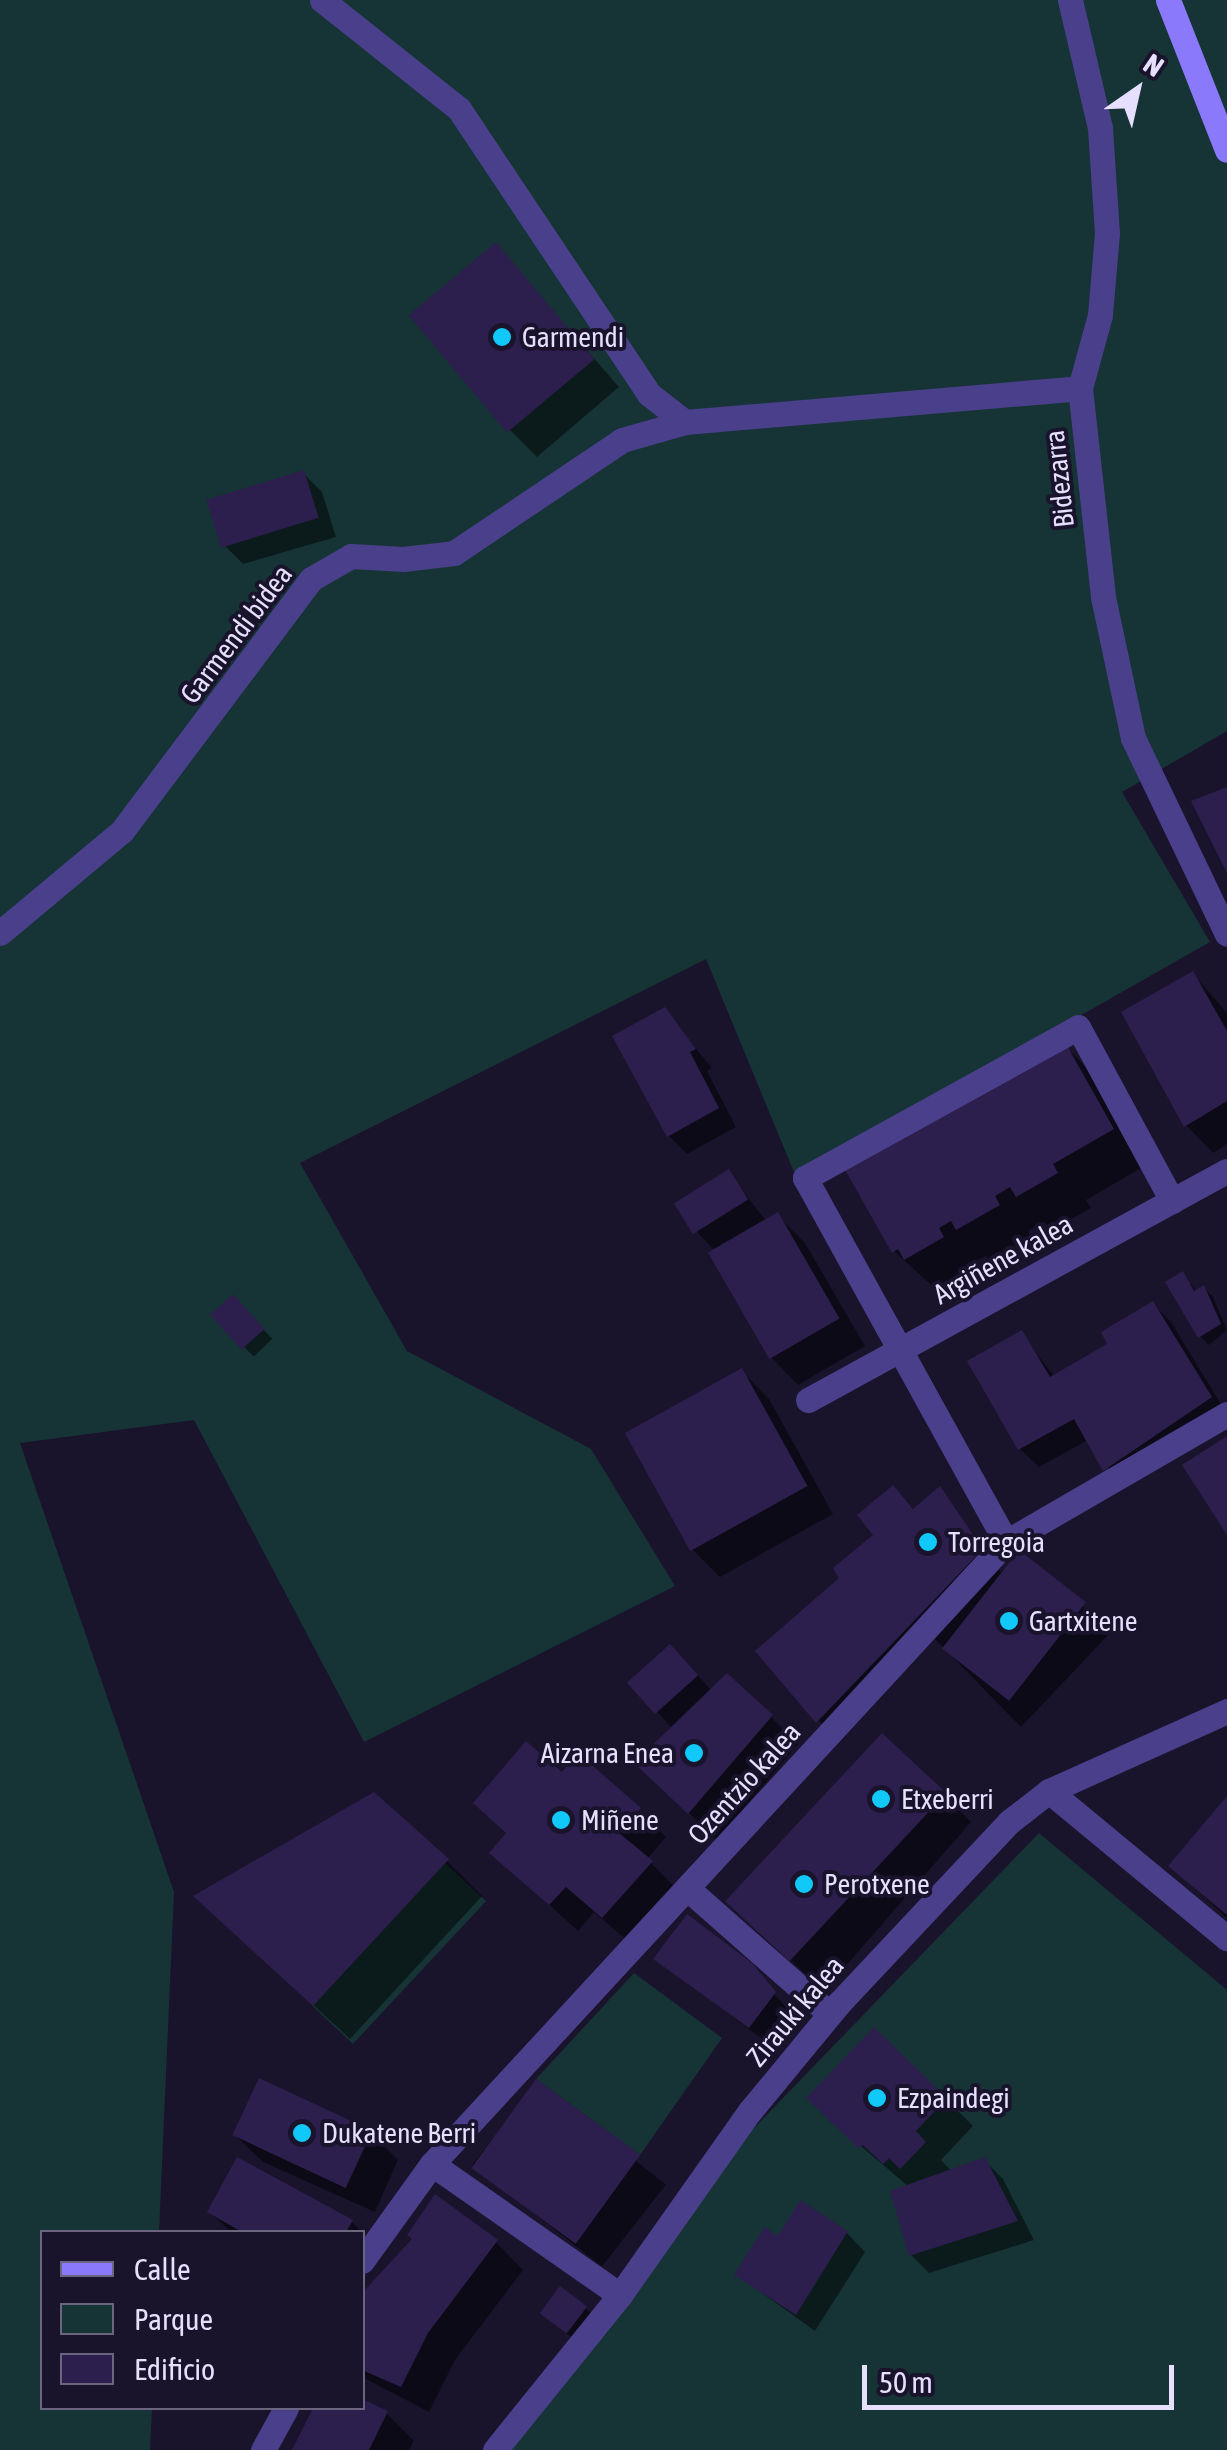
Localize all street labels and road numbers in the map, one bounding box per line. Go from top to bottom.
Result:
street label: Bidezarra [1037,429,1081,529]
street label: Garmendi bidea [173,558,299,710]
street label: Argiñene kalea [927,1207,1079,1311]
street label: Ozentzio kalea [681,1715,807,1851]
street label: Zirauki kalea [739,1949,851,2073]

